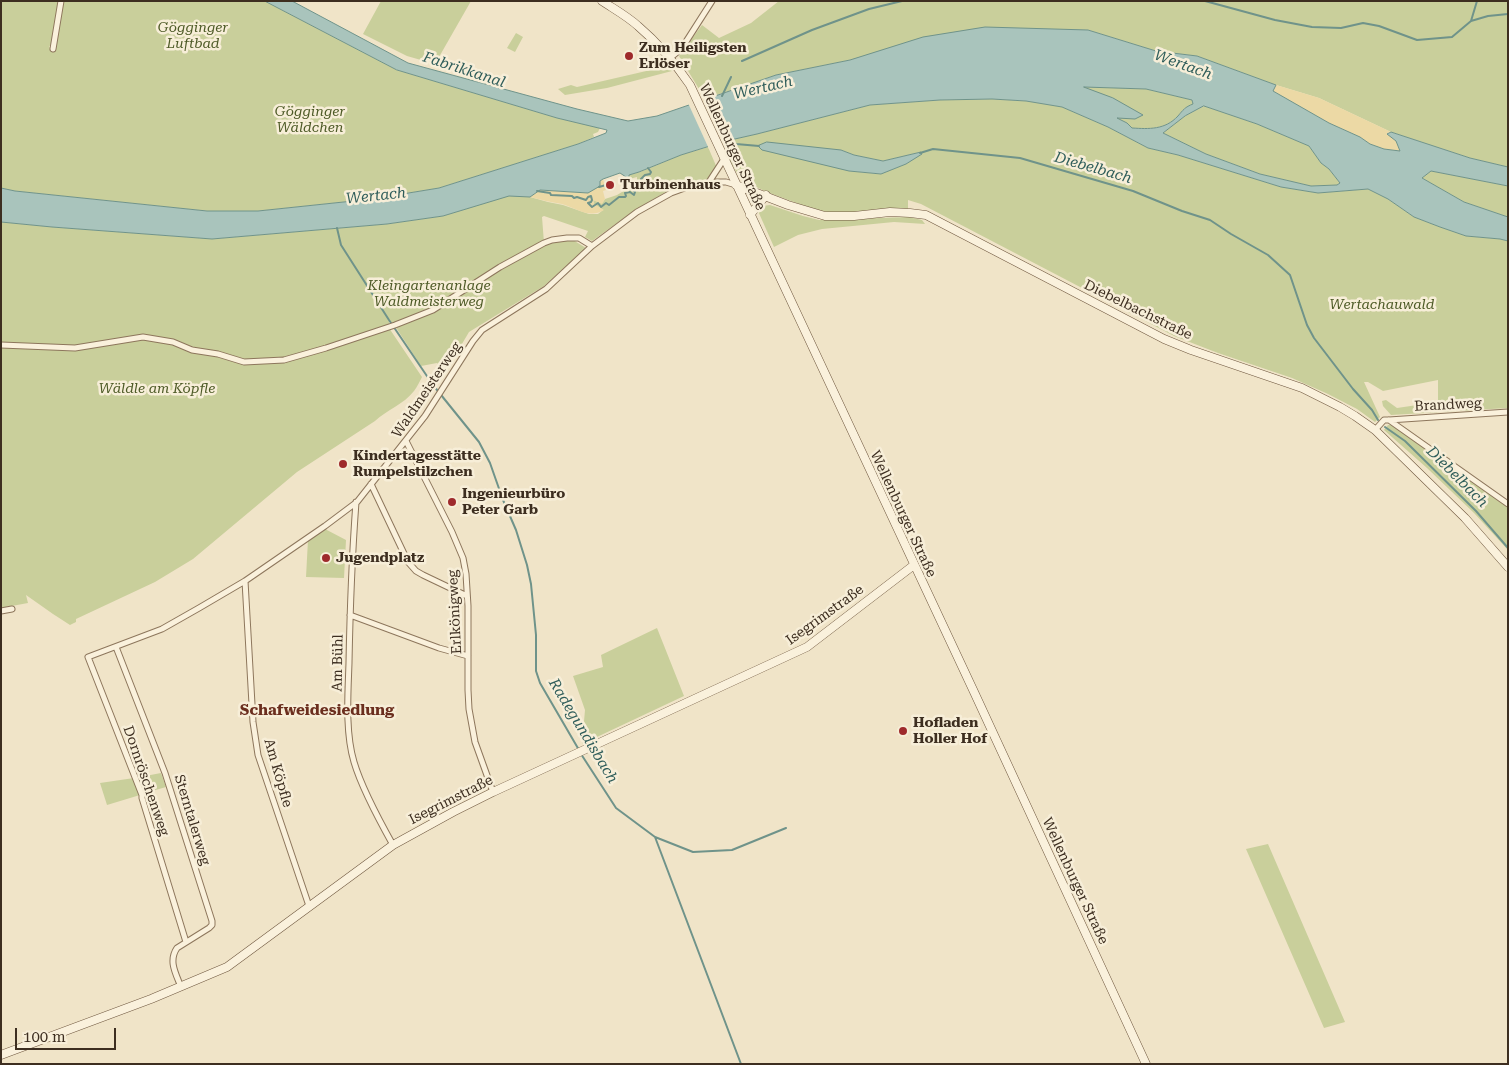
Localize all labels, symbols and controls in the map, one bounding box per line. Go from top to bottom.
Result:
park label: Gögginger Luftbad [158,20,228,52]
place label: Zum Heiligsten Erlöser [639,40,747,72]
water label: Wertach [1152,46,1214,84]
water label: Fabrikkanal [421,48,507,92]
marker: Zum Heiligsten Erlöser [623,50,635,62]
water label: Wertach [732,72,794,104]
street label: Wellenburger Straße [695,81,769,213]
park label: Gögginger Wäldchen [275,104,345,136]
water label: Diebelbach [1052,148,1134,188]
place label: Turbinenhaus [620,177,721,193]
marker: Turbinenhaus [604,179,616,191]
water label: Wertach [345,184,407,208]
street label: Diebelbachstraße [1081,276,1195,344]
park label: Kleingartenanlage Waldmeisterweg [367,278,491,310]
park label: Wertachauwald [1329,297,1435,313]
street label: Waldmeisterweg [389,339,465,441]
park label: Wäldle am Köpfle [99,381,215,397]
street label: Brandweg [1414,395,1482,415]
water label: Diebelbach [1423,443,1491,511]
place label: Kindertagesstätte Rumpelstilzchen [353,448,481,481]
street label: Wellenburger Straße [866,448,940,580]
marker: Kindertagesstätte Rumpelstilzchen [337,458,349,470]
place label: Ingenieurbüro Peter Garb [462,486,565,518]
marker: Ingenieurbüro Peter Garb [446,496,458,508]
place label: Jugendplatz [336,550,424,566]
marker: Jugendplatz [320,552,332,564]
street label: Erlkönigweg [444,569,466,655]
street label: Isegrimstraße [783,581,867,649]
street label: Am Bühl [329,634,347,692]
water label: Radegundisbach [545,675,621,787]
district label: Schafweidesiedlung [240,702,394,720]
place label: Hofladen Holler Hof [913,715,987,748]
street label: Dornröschenweg [119,724,173,838]
marker: Hofladen Holler Hof [897,725,909,737]
street label: Am Köpfle [260,737,296,809]
street label: Isegrimstraße [406,772,496,828]
street label: Sterntalerweg [170,773,214,867]
street label: Wellenburger Straße [1038,815,1112,947]
scale bar [18,1018,119,1050]
text: 100 m [23,1028,66,1046]

